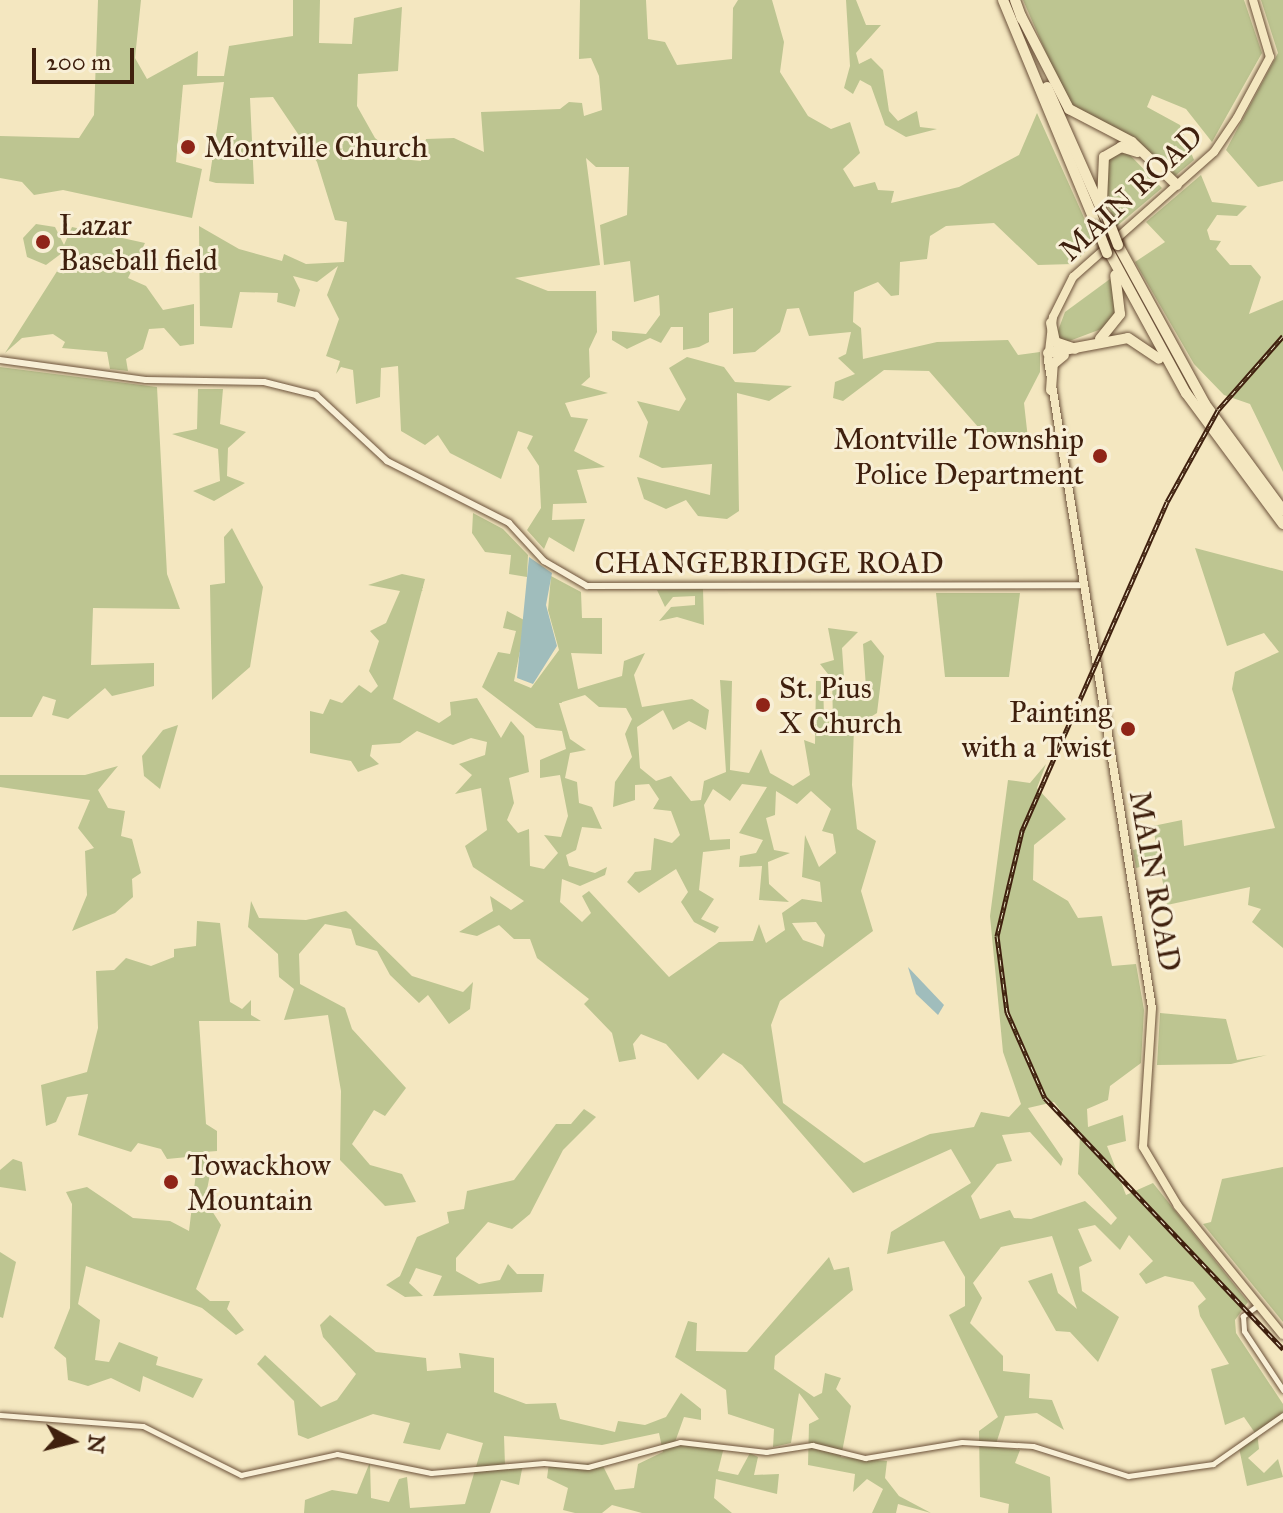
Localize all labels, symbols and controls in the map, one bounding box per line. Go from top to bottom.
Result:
scale bar [36,32,138,82]
text: 200 m [46,47,111,77]
street label: MAIN ROAD [1052,118,1210,268]
place label: Montville Church [204,129,428,165]
marker: Montville Church [179,138,197,156]
place label: Lazar Baseball field [59,207,218,278]
marker: Lazar Baseball field [34,233,52,251]
place label: Montville Township Police Department [833,421,1084,492]
marker: Montville Township Police Department [1091,447,1109,465]
street label: CHANGEBRIDGE ROAD [594,545,944,581]
place label: St. Pius X Church [779,670,902,740]
place label: Painting with a Twist [962,694,1112,764]
marker: St. Pius X Church [754,696,772,714]
marker: Painting with a Twist [1119,720,1137,738]
street label: MAIN ROAD [1121,788,1189,974]
place label: Towackhow Mountain [187,1147,331,1218]
marker: Towackhow Mountain [162,1173,180,1191]
north arrow [32,1401,112,1481]
text: N [82,1433,111,1455]

